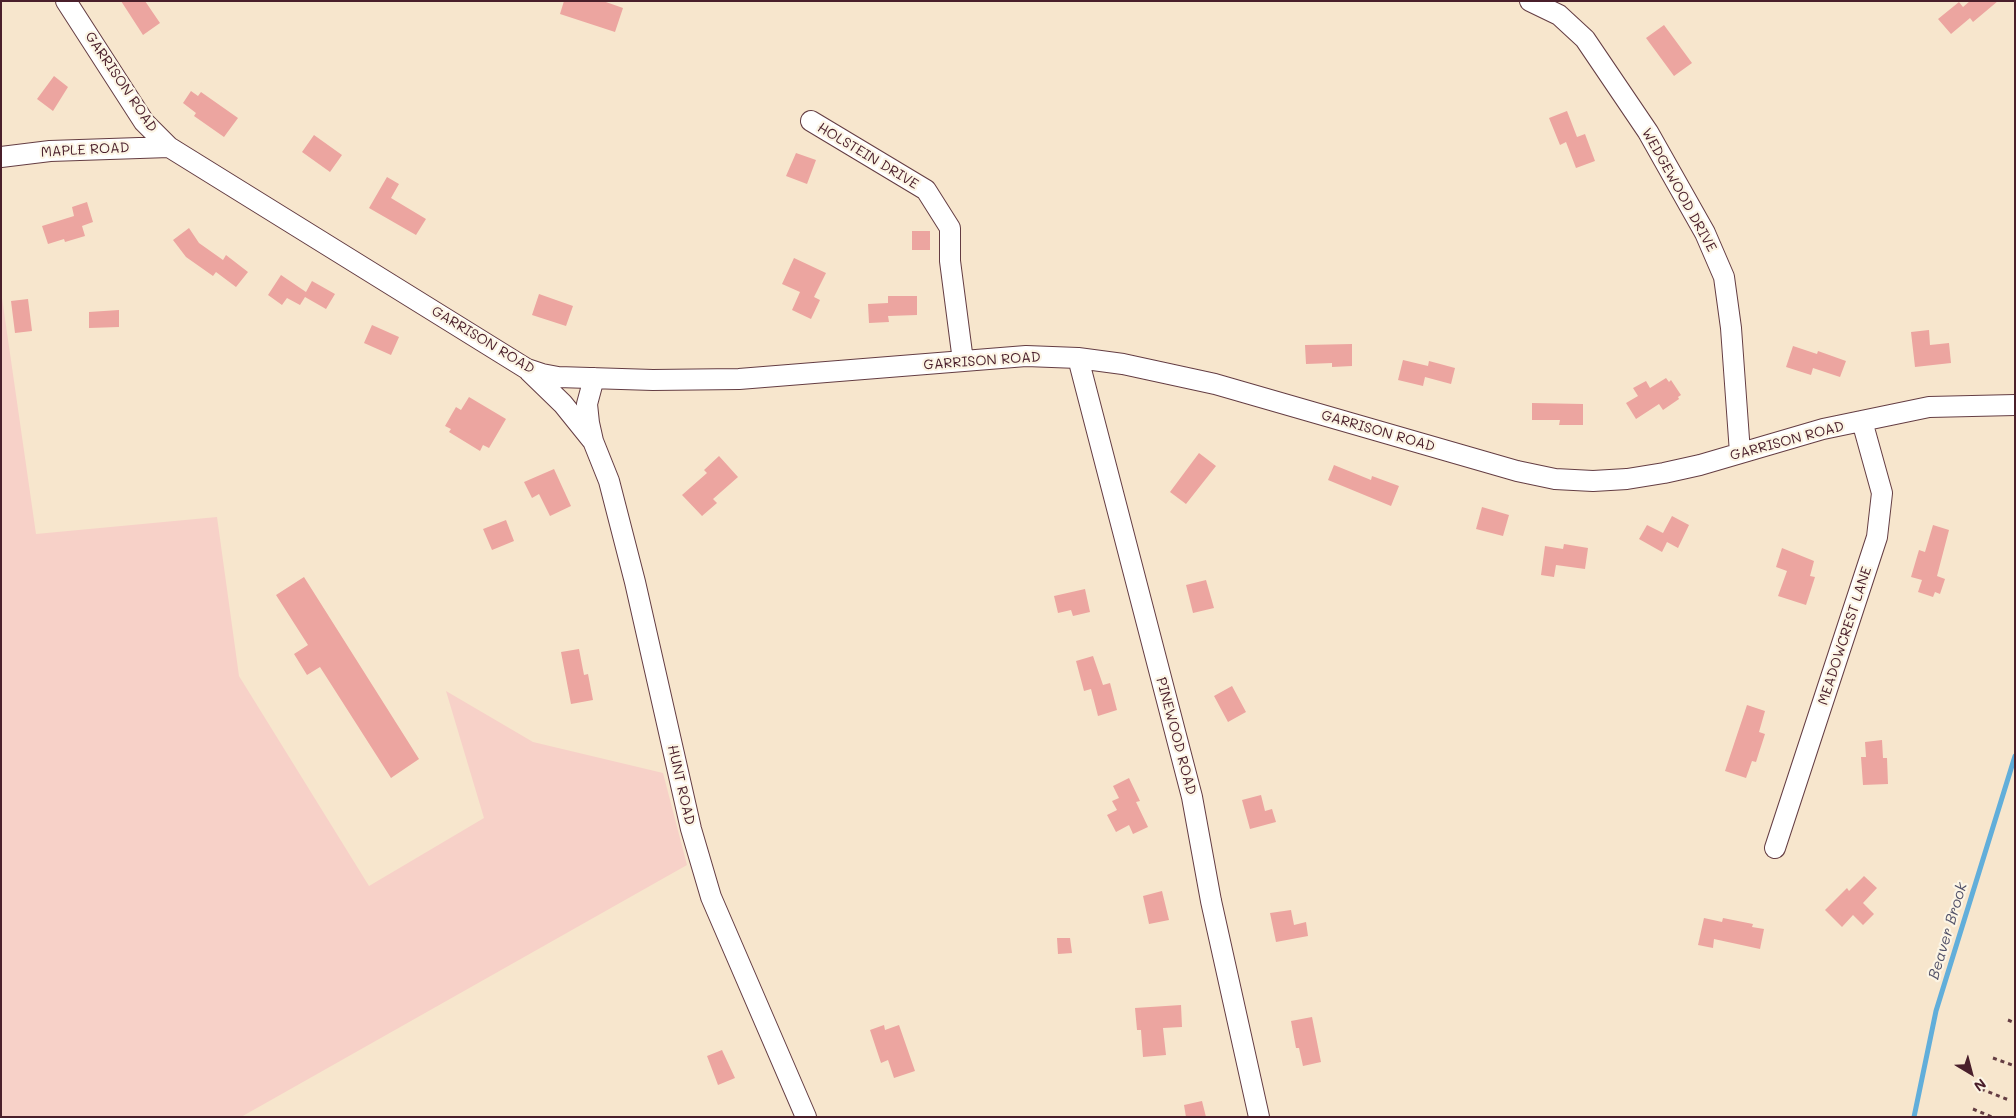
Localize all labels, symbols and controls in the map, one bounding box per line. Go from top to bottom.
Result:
street label: GARRISON ROAD [81,29,161,135]
street label: HOLSTEIN DRIVE [814,119,922,193]
street label: WEDGEWOOD DRIVE [1638,125,1720,255]
street label: MAPLE ROAD [40,139,130,161]
street label: GARRISON ROAD [428,303,538,377]
street label: GARRISON ROAD [923,349,1041,373]
street label: GARRISON ROAD [1319,407,1437,455]
street label: GARRISON ROAD [1728,418,1846,464]
street label: MEADOWCREST LANE [1815,565,1875,707]
street label: PINEWOOD ROAD [1152,675,1200,797]
street label: HUNT ROAD [664,744,698,826]
water label: Beaver Brook [1925,881,1971,981]
north arrow [1946,1048,1996,1098]
text: N [1970,1075,1990,1096]

